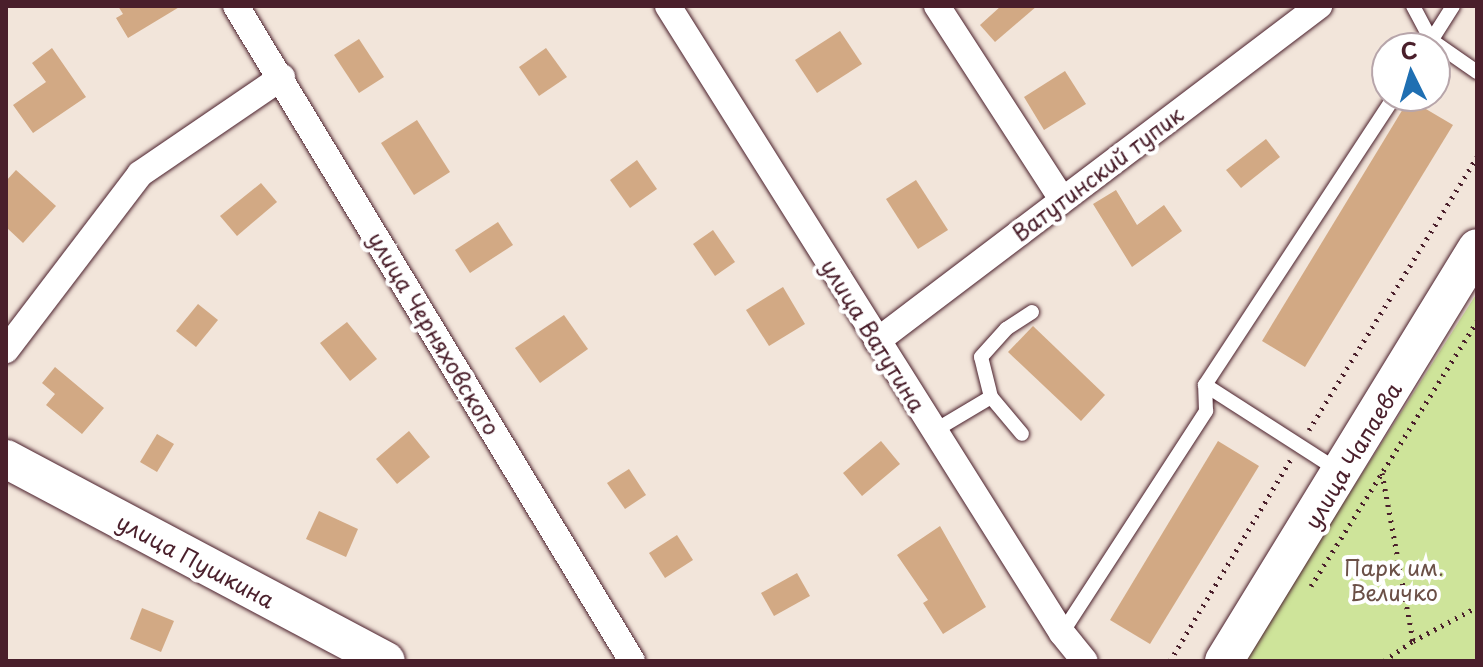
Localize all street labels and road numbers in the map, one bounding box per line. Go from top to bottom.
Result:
street label: Ватутинский тупик [1006,100,1188,246]
street label: улица Черняховского [364,226,506,440]
street label: улица Ватутина [816,253,932,417]
street label: улица Чапаева [1298,377,1406,533]
street label: улица Пушкина [112,507,280,613]

